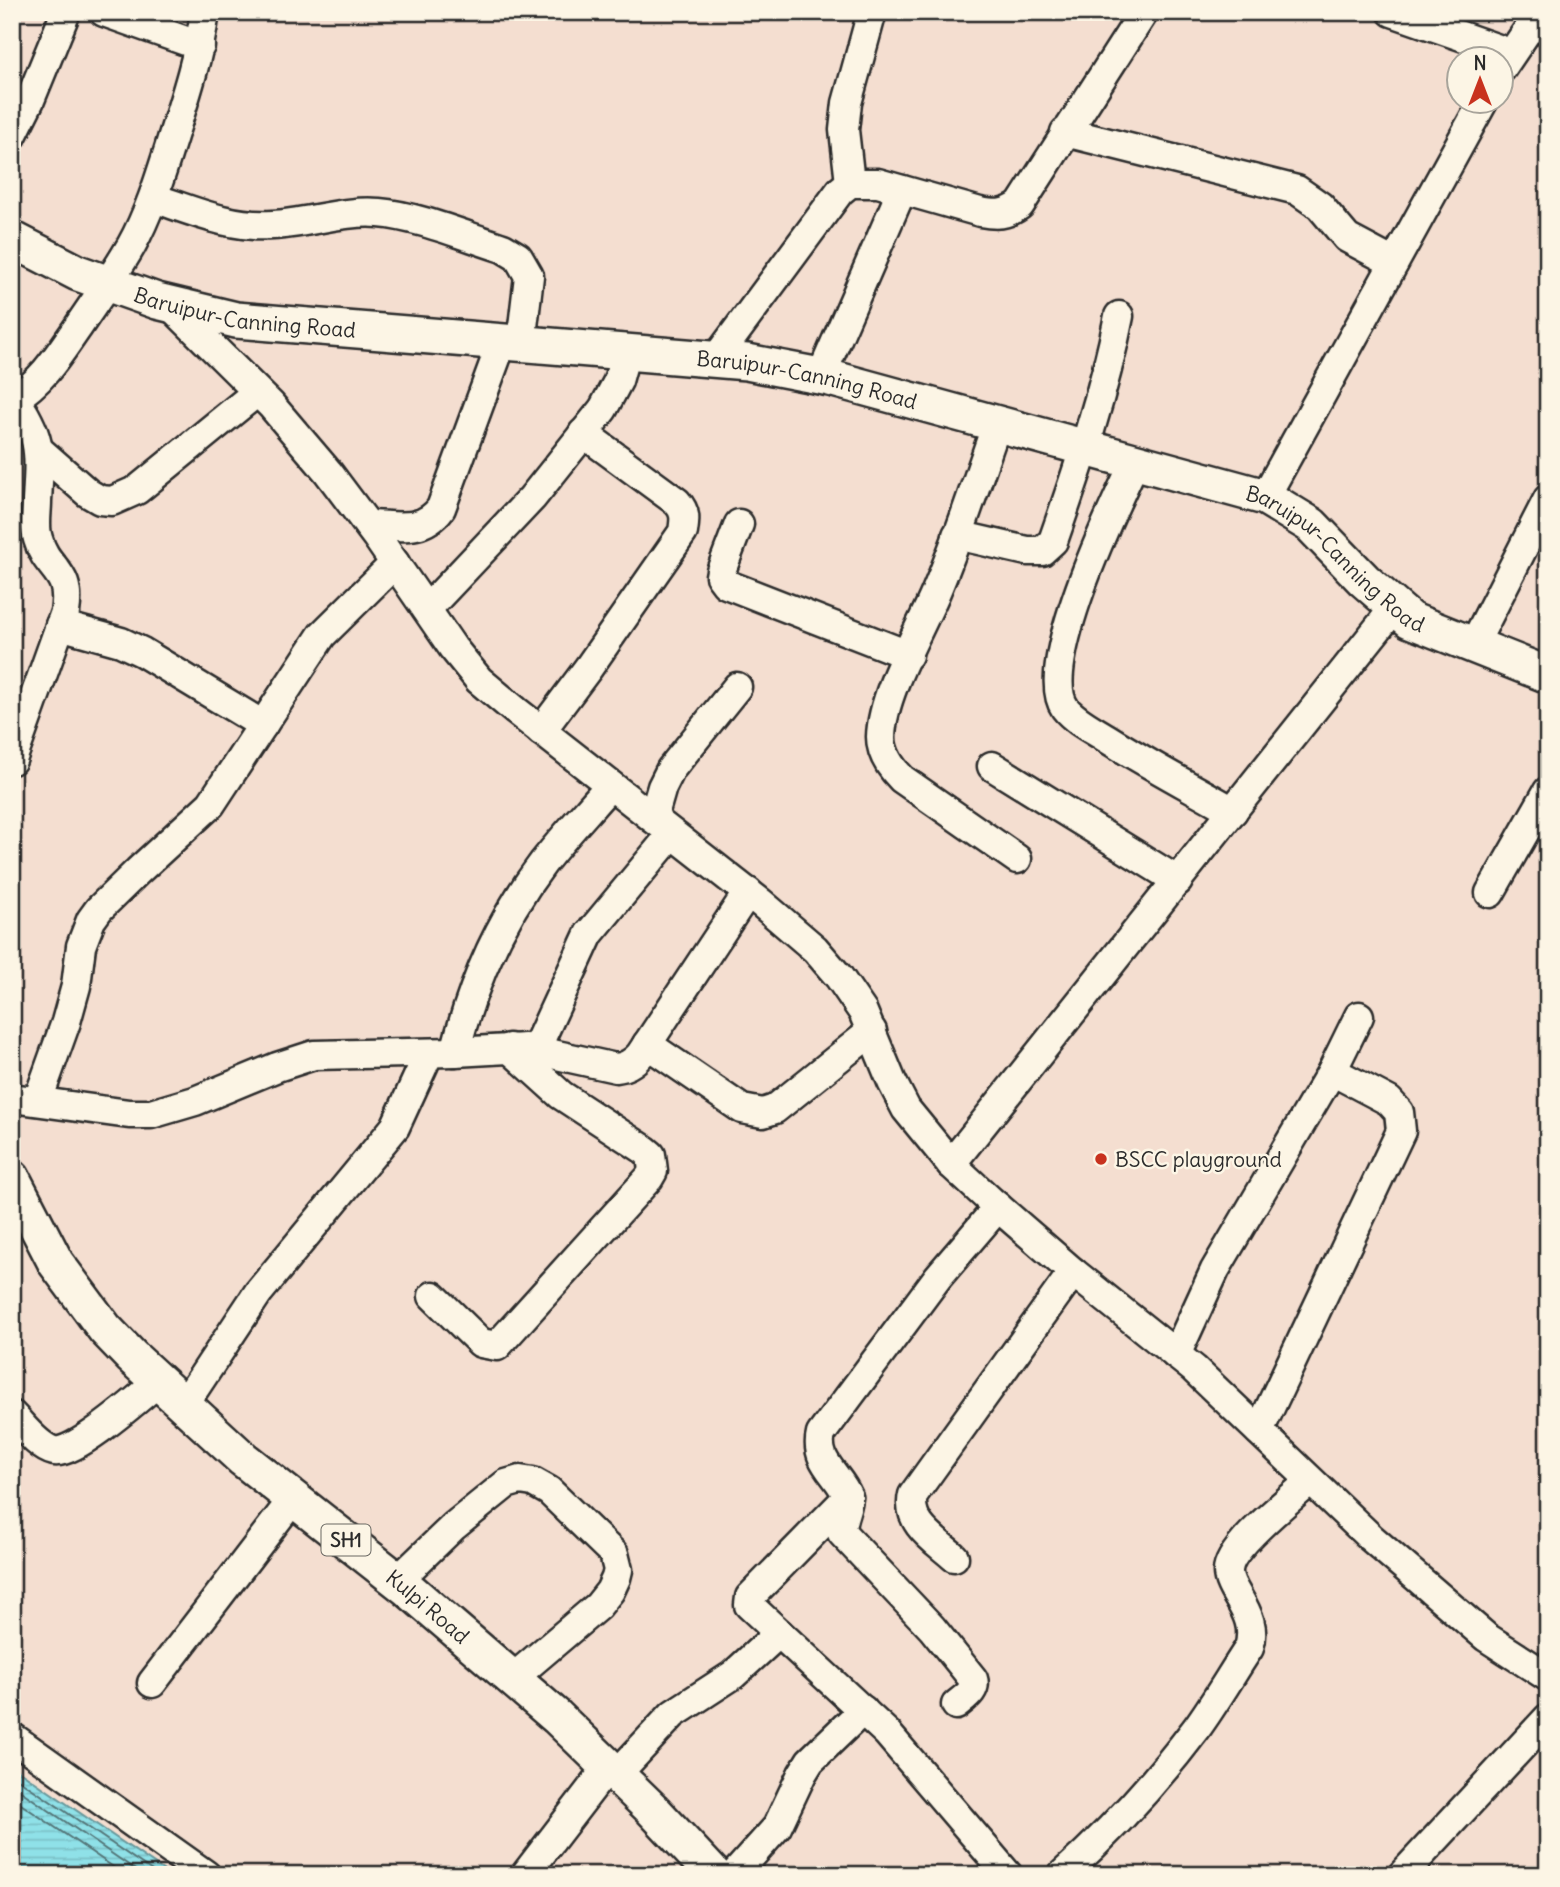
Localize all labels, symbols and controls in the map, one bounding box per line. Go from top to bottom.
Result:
north arrow [1444,46,1514,116]
text: N [1473,51,1487,75]
street label: Baruipur-Canning Road [130,280,357,343]
street label: Baruipur-Canning Road [696,344,920,415]
street label: Baruipur-Canning Road [1243,479,1429,638]
place label: BSCC playground [1115,1146,1282,1173]
marker: BSCC playground [1093,1151,1109,1167]
road number: SH1 [322,1524,370,1556]
street label: Kulpi Road [381,1563,475,1649]

